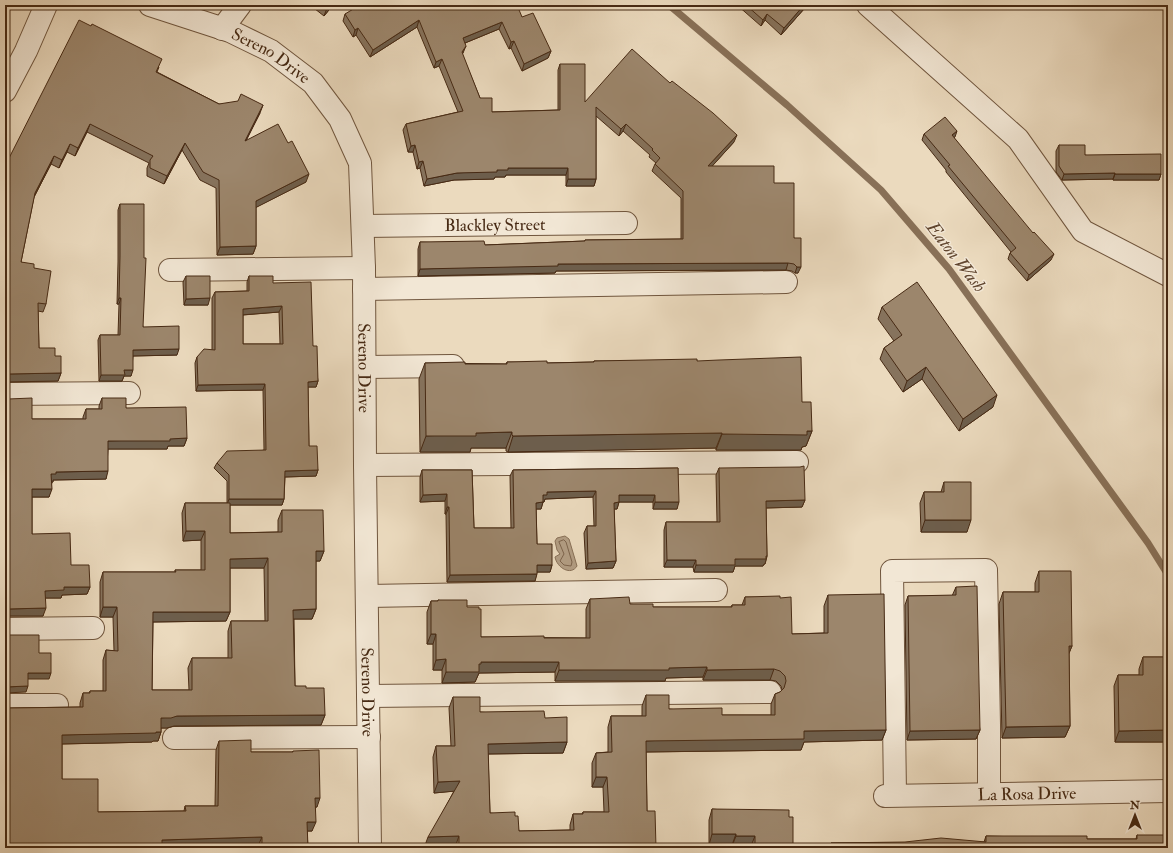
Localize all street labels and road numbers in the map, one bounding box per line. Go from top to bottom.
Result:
street label: Sereno Drive [228,23,315,88]
street label: Blackley Street [444,213,546,236]
street label: Sereno Drive [354,323,375,413]
street label: Sereno Drive [357,647,379,737]
street label: La Rosa Drive [978,782,1076,805]

